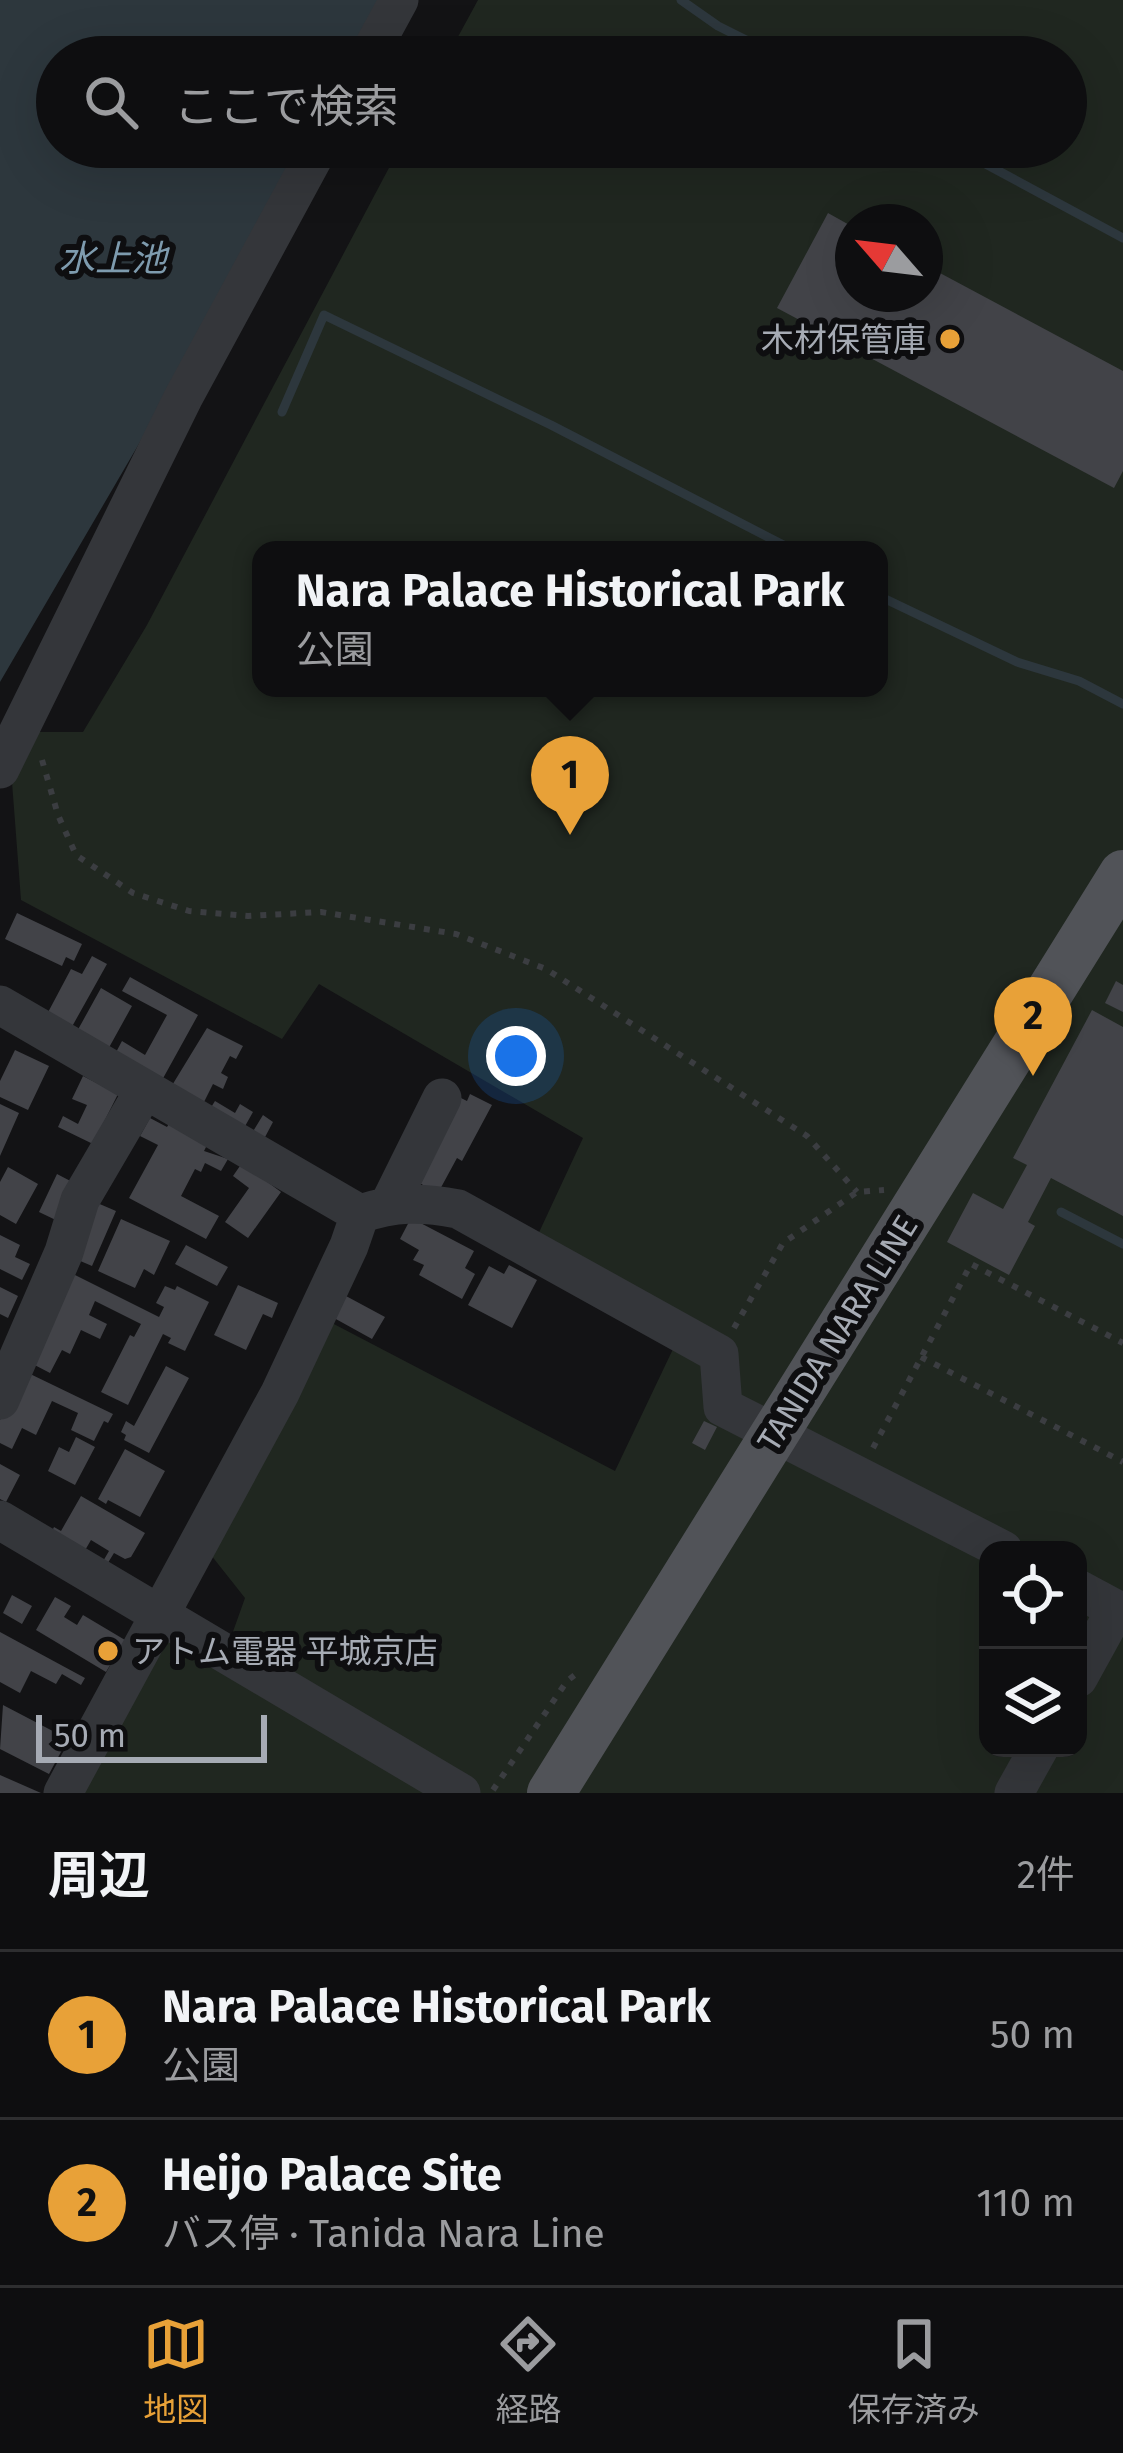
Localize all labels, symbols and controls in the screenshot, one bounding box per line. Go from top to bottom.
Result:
search box [36,36,1087,168]
icon: search [78,69,144,135]
text: ここで検索 [174,80,399,134]
north arrow [835,204,943,312]
water label: 水上池 [59,237,170,281]
place label: 木材保管庫 [761,320,926,360]
marker: 木材保管庫 [937,326,963,352]
popup [252,541,888,697]
text: Nara Palace Historical Park [296,564,844,618]
text: 公園 [296,627,374,673]
pin: 1 [531,736,609,835]
pin: 2 [994,977,1072,1076]
your location [486,1026,546,1086]
street label: TANIDA NARA LINE [749,1208,927,1459]
map controls [979,1541,1087,1757]
button: locate [979,1541,1087,1649]
place label: アトム電器 平城京店 [132,1632,438,1672]
marker: アトム電器 平城京店 [95,1638,121,1664]
button: layers [979,1649,1087,1757]
scale bar [36,1709,267,1762]
text: 50 m [54,1716,126,1756]
text: 周辺 [48,1845,150,1907]
text: 2件 [1017,1852,1075,1898]
text: Nara Palace Historical Park [162,1980,711,2034]
text: 1 [78,2012,96,2058]
text: 50 m [990,2012,1075,2058]
text: 公園 [162,2043,240,2089]
text: Heijo Palace Site [162,2148,502,2202]
text: 2 [77,2180,97,2226]
text: 110 m [976,2180,1075,2226]
text: バス停 · Tanida Nara Line [162,2211,605,2257]
tab: 地図 [143,2311,209,2431]
tab: 経路 [495,2311,561,2431]
tab: 保存済み [848,2311,980,2431]

